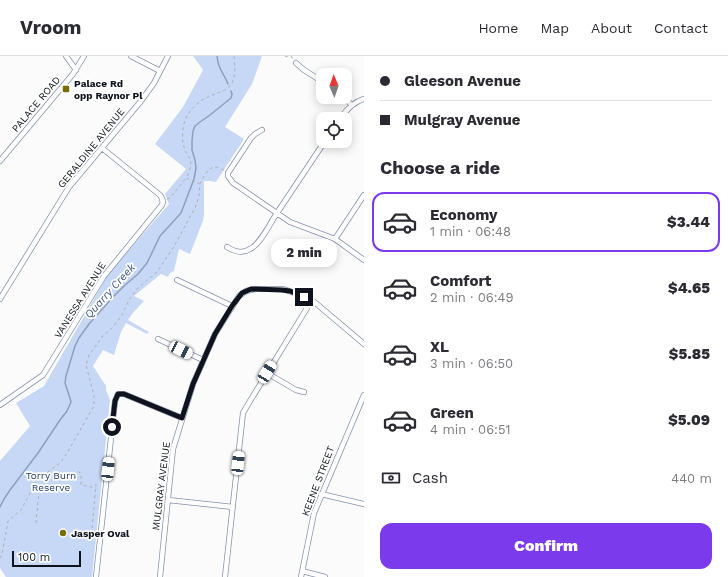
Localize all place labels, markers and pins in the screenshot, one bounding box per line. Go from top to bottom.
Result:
place label: Palace Rd opp Raynor Pl [74,78,143,101]
marker: Palace Rd opp Raynor Pl [61,84,71,94]
marker: Jasper Oval [58,528,68,538]
place label: Jasper Oval [71,528,130,539]

